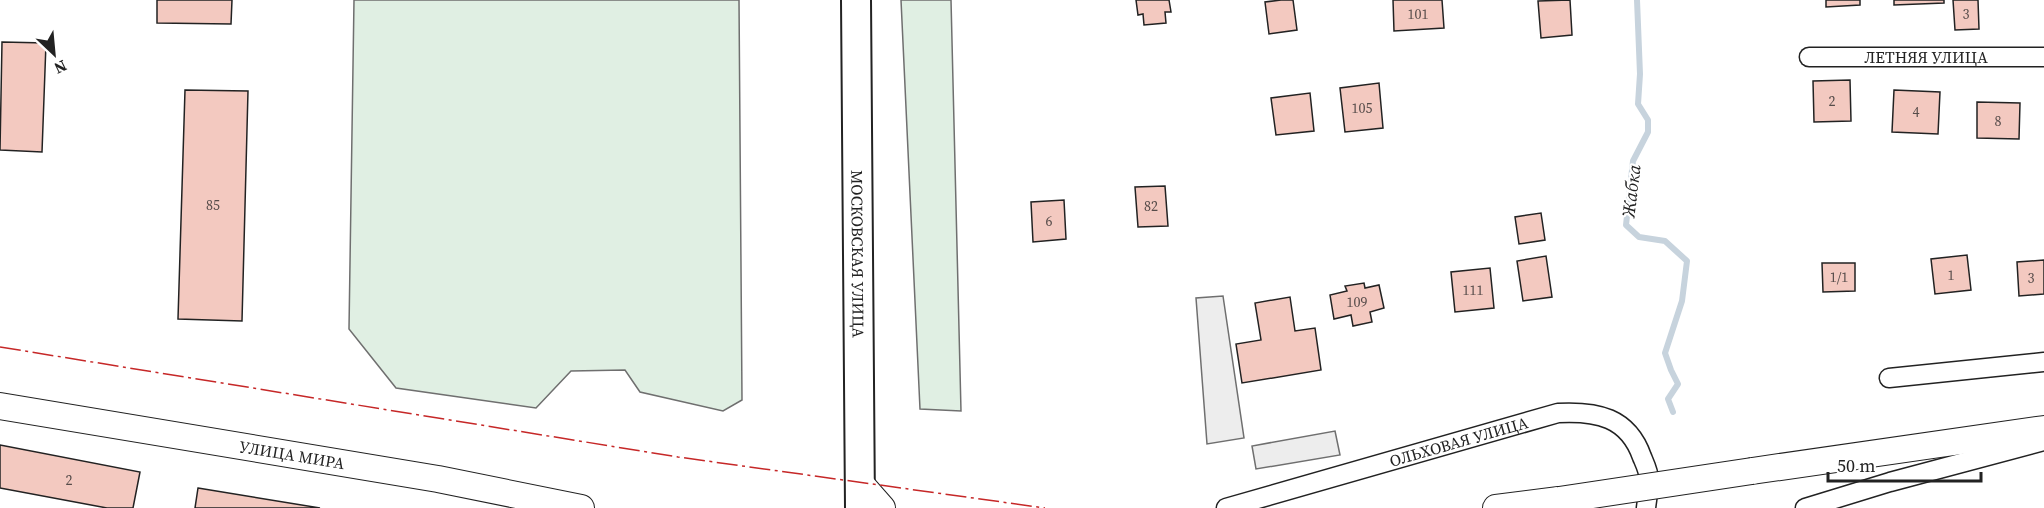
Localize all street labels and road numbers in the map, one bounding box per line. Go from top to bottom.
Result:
street label: ЛЕТНЯЯ УЛИЦА [1864,46,1988,68]
street label: МОСКОВСКАЯ УЛИЦА [846,170,870,338]
street label: ОЛЬХОВАЯ УЛИЦА [1387,411,1531,472]
street label: УЛИЦА МИРА [238,435,347,474]

